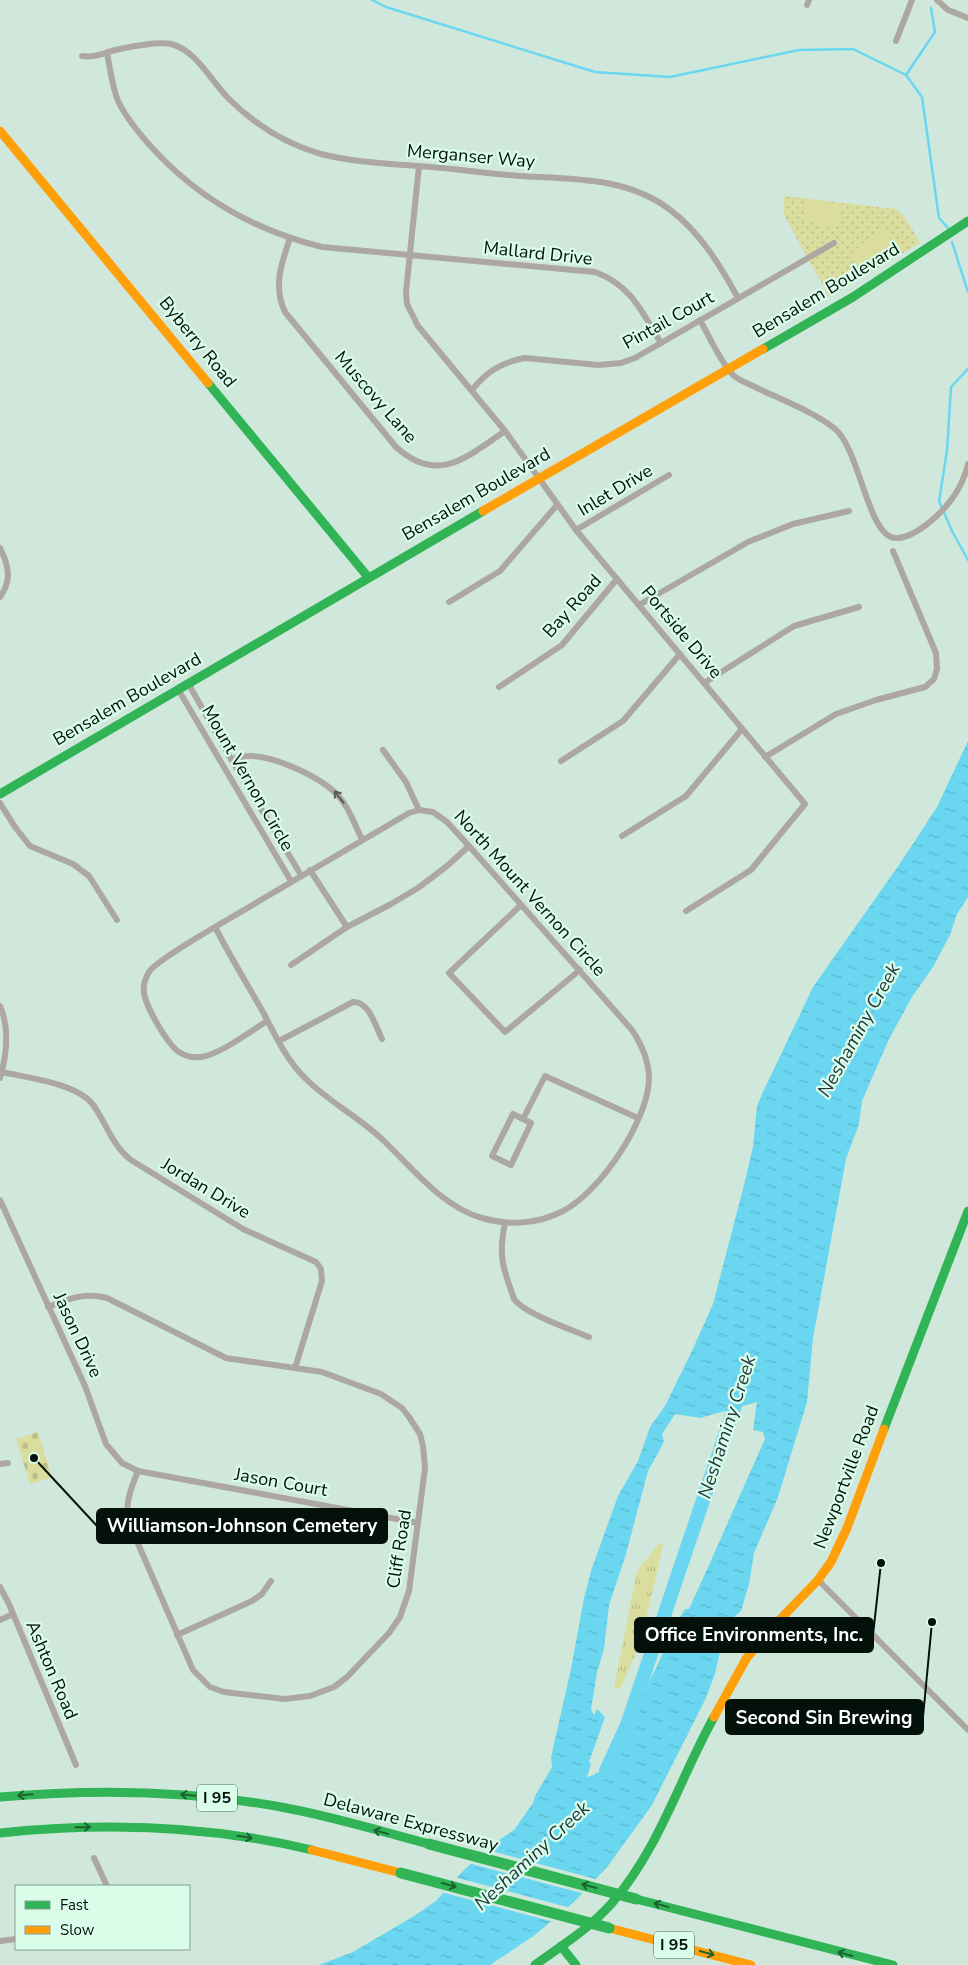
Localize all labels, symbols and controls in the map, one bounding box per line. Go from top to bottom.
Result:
street label: Merganser Way [406,138,537,174]
street label: Mallard Drive [482,235,594,271]
street label: Bensalem Boulevard [748,237,904,343]
street label: Pintail Court [618,285,718,355]
street label: Byberry Road [154,291,242,393]
street label: Muscovy Lane [329,346,423,448]
street label: Bensalem Boulevard [397,442,555,546]
street label: Inlet Drive [573,458,657,522]
street label: Bay Road [537,569,607,643]
street label: Portside Drive [636,580,728,684]
street label: Bensalem Boulevard [48,647,206,751]
street label: Mount Vernon Circle [196,701,300,855]
one-way arrow [333,791,344,804]
street label: North Mount Vernon Circle [449,805,611,981]
water label: Neshaminy Creek [811,958,907,1102]
street label: Jordan Drive [156,1152,255,1224]
street label: Jason Drive [47,1288,108,1382]
water label: Neshaminy Creek [692,1351,763,1502]
street label: Newportville Road [808,1402,884,1552]
street label: Jason Court [232,1462,330,1502]
street label: Cliff Road [381,1508,417,1590]
callout: Williamson-Johnson Cemetery [97,1509,387,1543]
text: Williamson-Johnson Cemetery [107,1513,378,1539]
street label: Ashton Road [20,1617,84,1723]
callout: Office Environments, Inc. [635,1618,873,1652]
text: Office Environments, Inc. [645,1622,863,1648]
callout: Second Sin Brewing [726,1700,923,1734]
text: Second Sin Brewing [736,1705,912,1731]
road number: I 95 [197,1785,237,1812]
street label: Delaware Expressway [321,1787,502,1857]
one-way arrow [18,1790,34,1800]
one-way arrow [180,1790,196,1800]
water label: Neshaminy Creek [469,1795,596,1916]
one-way arrow [75,1822,91,1832]
one-way arrow [374,1826,390,1836]
one-way arrow [237,1832,253,1842]
one-way arrow [440,1881,456,1891]
one-way arrow [581,1881,597,1890]
legend [15,1885,190,1950]
text: Fast [60,1895,89,1915]
one-way arrow [653,1900,669,1909]
text: Slow [60,1920,95,1940]
road number: I 95 [654,1932,694,1958]
one-way arrow [838,1948,854,1958]
one-way arrow [698,1949,714,1959]

